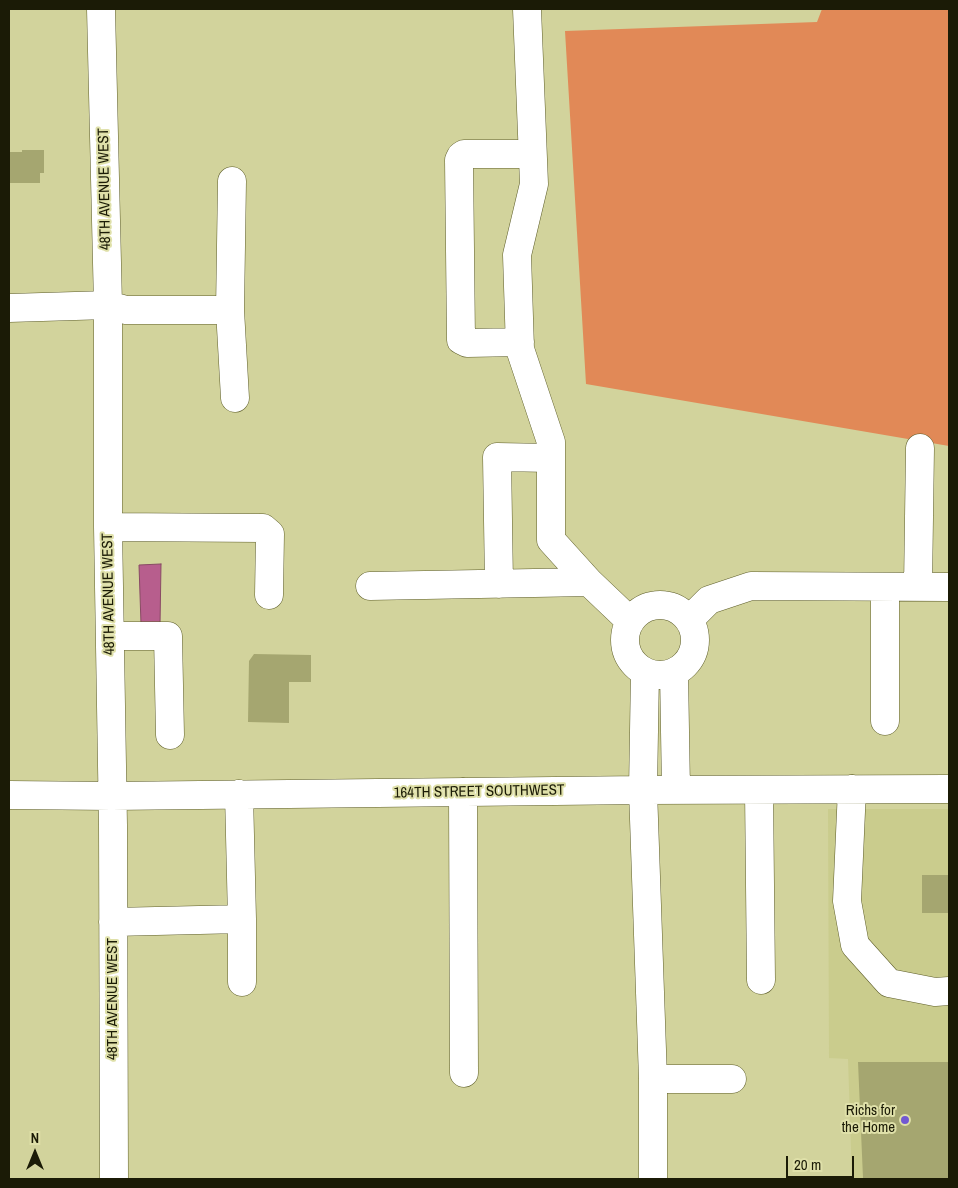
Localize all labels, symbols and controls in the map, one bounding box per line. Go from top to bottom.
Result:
street label: 48TH AVENUE WEST [95,128,115,250]
street label: 48TH AVENUE WEST [99,533,119,655]
street label: 164TH STREET SOUTHWEST [393,782,565,802]
street label: 48TH AVENUE WEST [104,938,122,1060]
place label: Richs for the Home [842,1102,895,1137]
marker: Richs for the Home [899,1114,911,1126]
north arrow [10,1128,60,1178]
text: N [31,1129,39,1147]
scale bar [788,1146,856,1178]
text: 20 m [794,1154,821,1175]

